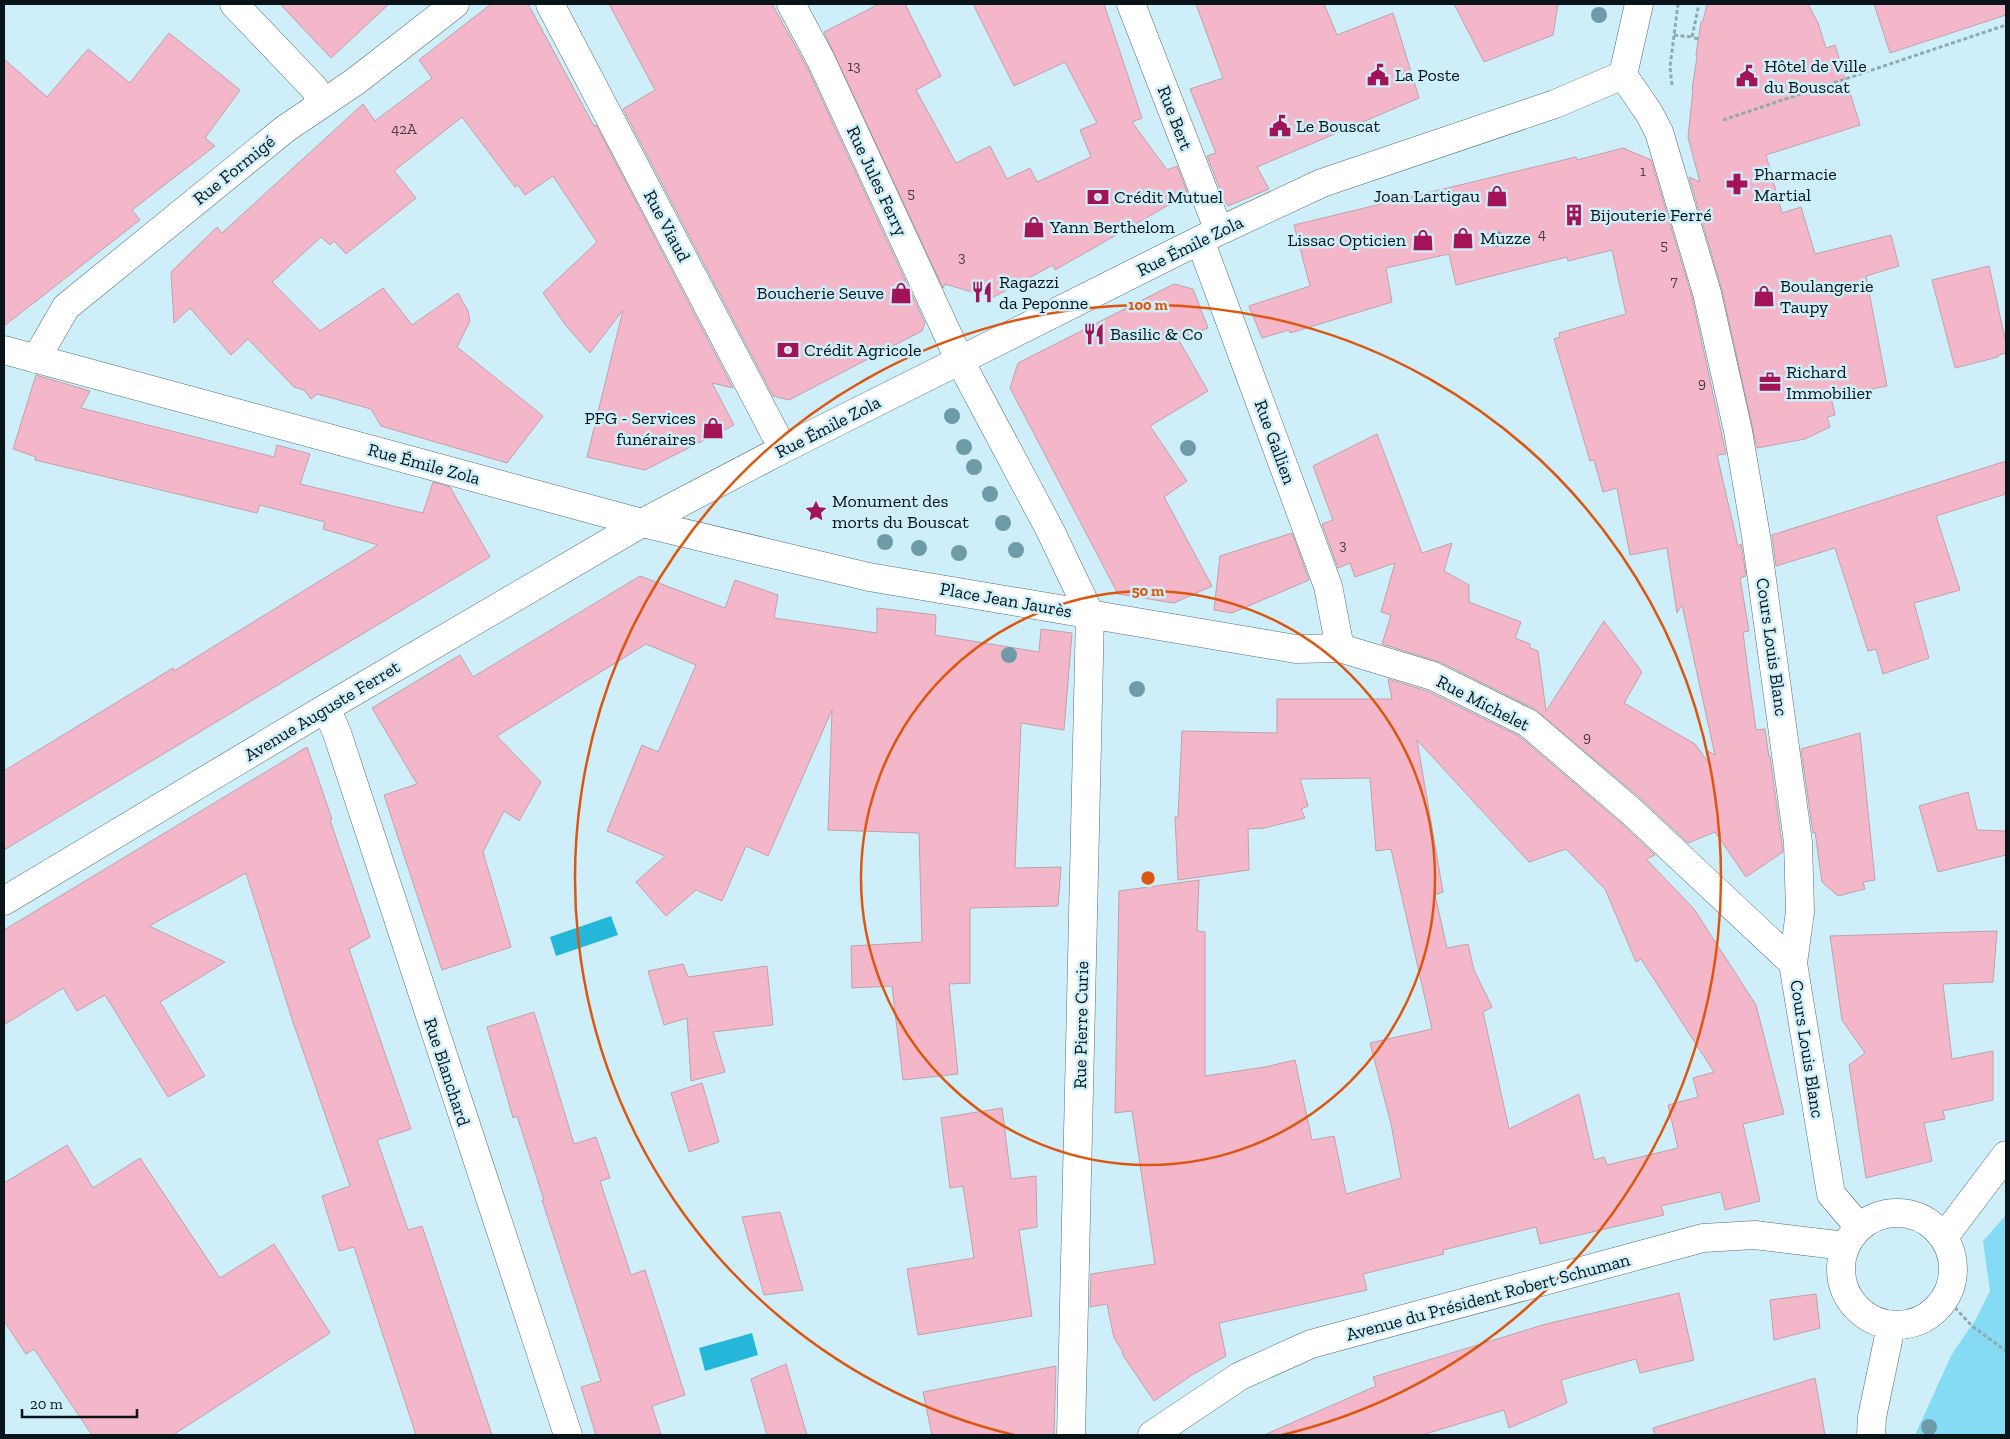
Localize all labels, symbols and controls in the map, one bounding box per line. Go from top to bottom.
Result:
place label: Hôtel de Ville du Bouscat [1764,55,1867,98]
house number: 13 [847,57,861,75]
public building icon: La Poste [1365,62,1391,88]
public building icon: Hôtel de Ville du Bouscat [1734,63,1760,89]
place label: La Poste [1395,64,1460,86]
street label: Rue Bert [1153,83,1197,154]
public building icon: Le Bouscat [1267,113,1293,139]
place label: Le Bouscat [1296,115,1380,137]
house number: 42A [391,120,417,138]
street label: Rue Jules Ferry [842,122,912,240]
street label: Rue Formigé [189,130,279,210]
house number: 1 [1640,162,1646,180]
place label: Pharmacie Martial [1754,163,1837,206]
pharmacy icon: Pharmacie Martial [1724,171,1750,197]
shop icon: Joan Lartigau [1484,183,1510,209]
house number: 5 [907,184,915,202]
bank icon: Crédit Mutuel [1085,184,1111,210]
place label: Joan Lartigau [1373,185,1480,207]
street label: Rue Viaud [639,186,695,266]
place label: Crédit Mutuel [1114,186,1223,208]
building icon: Bijouterie Ferré [1561,202,1587,228]
place label: Bijouterie Ferré [1590,204,1712,226]
street label: Rue Émile Zola [1133,211,1247,281]
shop icon: Yann Berthelom [1021,214,1047,240]
place label: Yann Berthelom [1049,216,1175,238]
shop icon: Muzze [1450,225,1476,251]
house number: 4 [1538,225,1546,243]
shop icon: Lissac Opticien [1410,227,1436,253]
place label: Muzze [1480,227,1531,249]
place label: Lissac Opticien [1287,229,1407,251]
house number: 5 [1660,236,1668,254]
house number: 3 [958,248,966,266]
place label: Ragazzi da Peponne [999,271,1088,314]
house number: 7 [1670,272,1678,290]
place label: Boulangerie Taupy [1780,275,1873,318]
restaurant icon: Ragazzi da Peponne [969,279,995,305]
shop icon: Boucherie Seuve [888,280,914,306]
place label: Boucherie Seuve [757,282,884,304]
shop icon: Boulangerie Taupy [1751,283,1777,309]
text: 100 m [1128,296,1168,314]
restaurant icon: Basilic & Co [1081,321,1107,347]
place label: Basilic & Co [1110,323,1203,345]
bank icon: Crédit Agricole [775,337,801,363]
place label: Crédit Agricole [804,339,921,361]
place label: Richard Immobilier [1786,361,1873,404]
office icon: Richard Immobilier [1757,369,1783,395]
house number: 9 [1698,374,1706,392]
street label: Rue Émile Zola [772,391,885,463]
street label: Rue Gallien [1250,397,1301,488]
place label: PFG - Services funéraires [584,407,696,450]
shop icon: PFG - Services funéraires [700,415,726,441]
street label: Rue Émile Zola [365,438,483,490]
place label: Monument des morts du Bouscat [832,490,969,533]
place icon: Monument des morts du Bouscat [803,498,829,524]
house number: 3 [1339,536,1347,554]
street label: Cours Louis Blanc [1751,576,1793,718]
street label: Place Jean Jaurès [938,578,1074,622]
text: 50 m [1132,582,1164,600]
street label: Avenue Auguste Ferret [240,656,404,766]
street label: Rue Michelet [1433,670,1533,736]
house number: 9 [1583,728,1591,746]
centre of rings [1139,869,1157,887]
street label: Rue Pierre Curie [1069,961,1093,1089]
street label: Cours Louis Blanc [1785,978,1829,1120]
street label: Rue Blanchard [419,1015,475,1129]
street label: Avenue du Président Robert Schuman [1344,1248,1633,1346]
scale bar [22,1386,138,1418]
text: 20 m [30,1395,63,1413]

